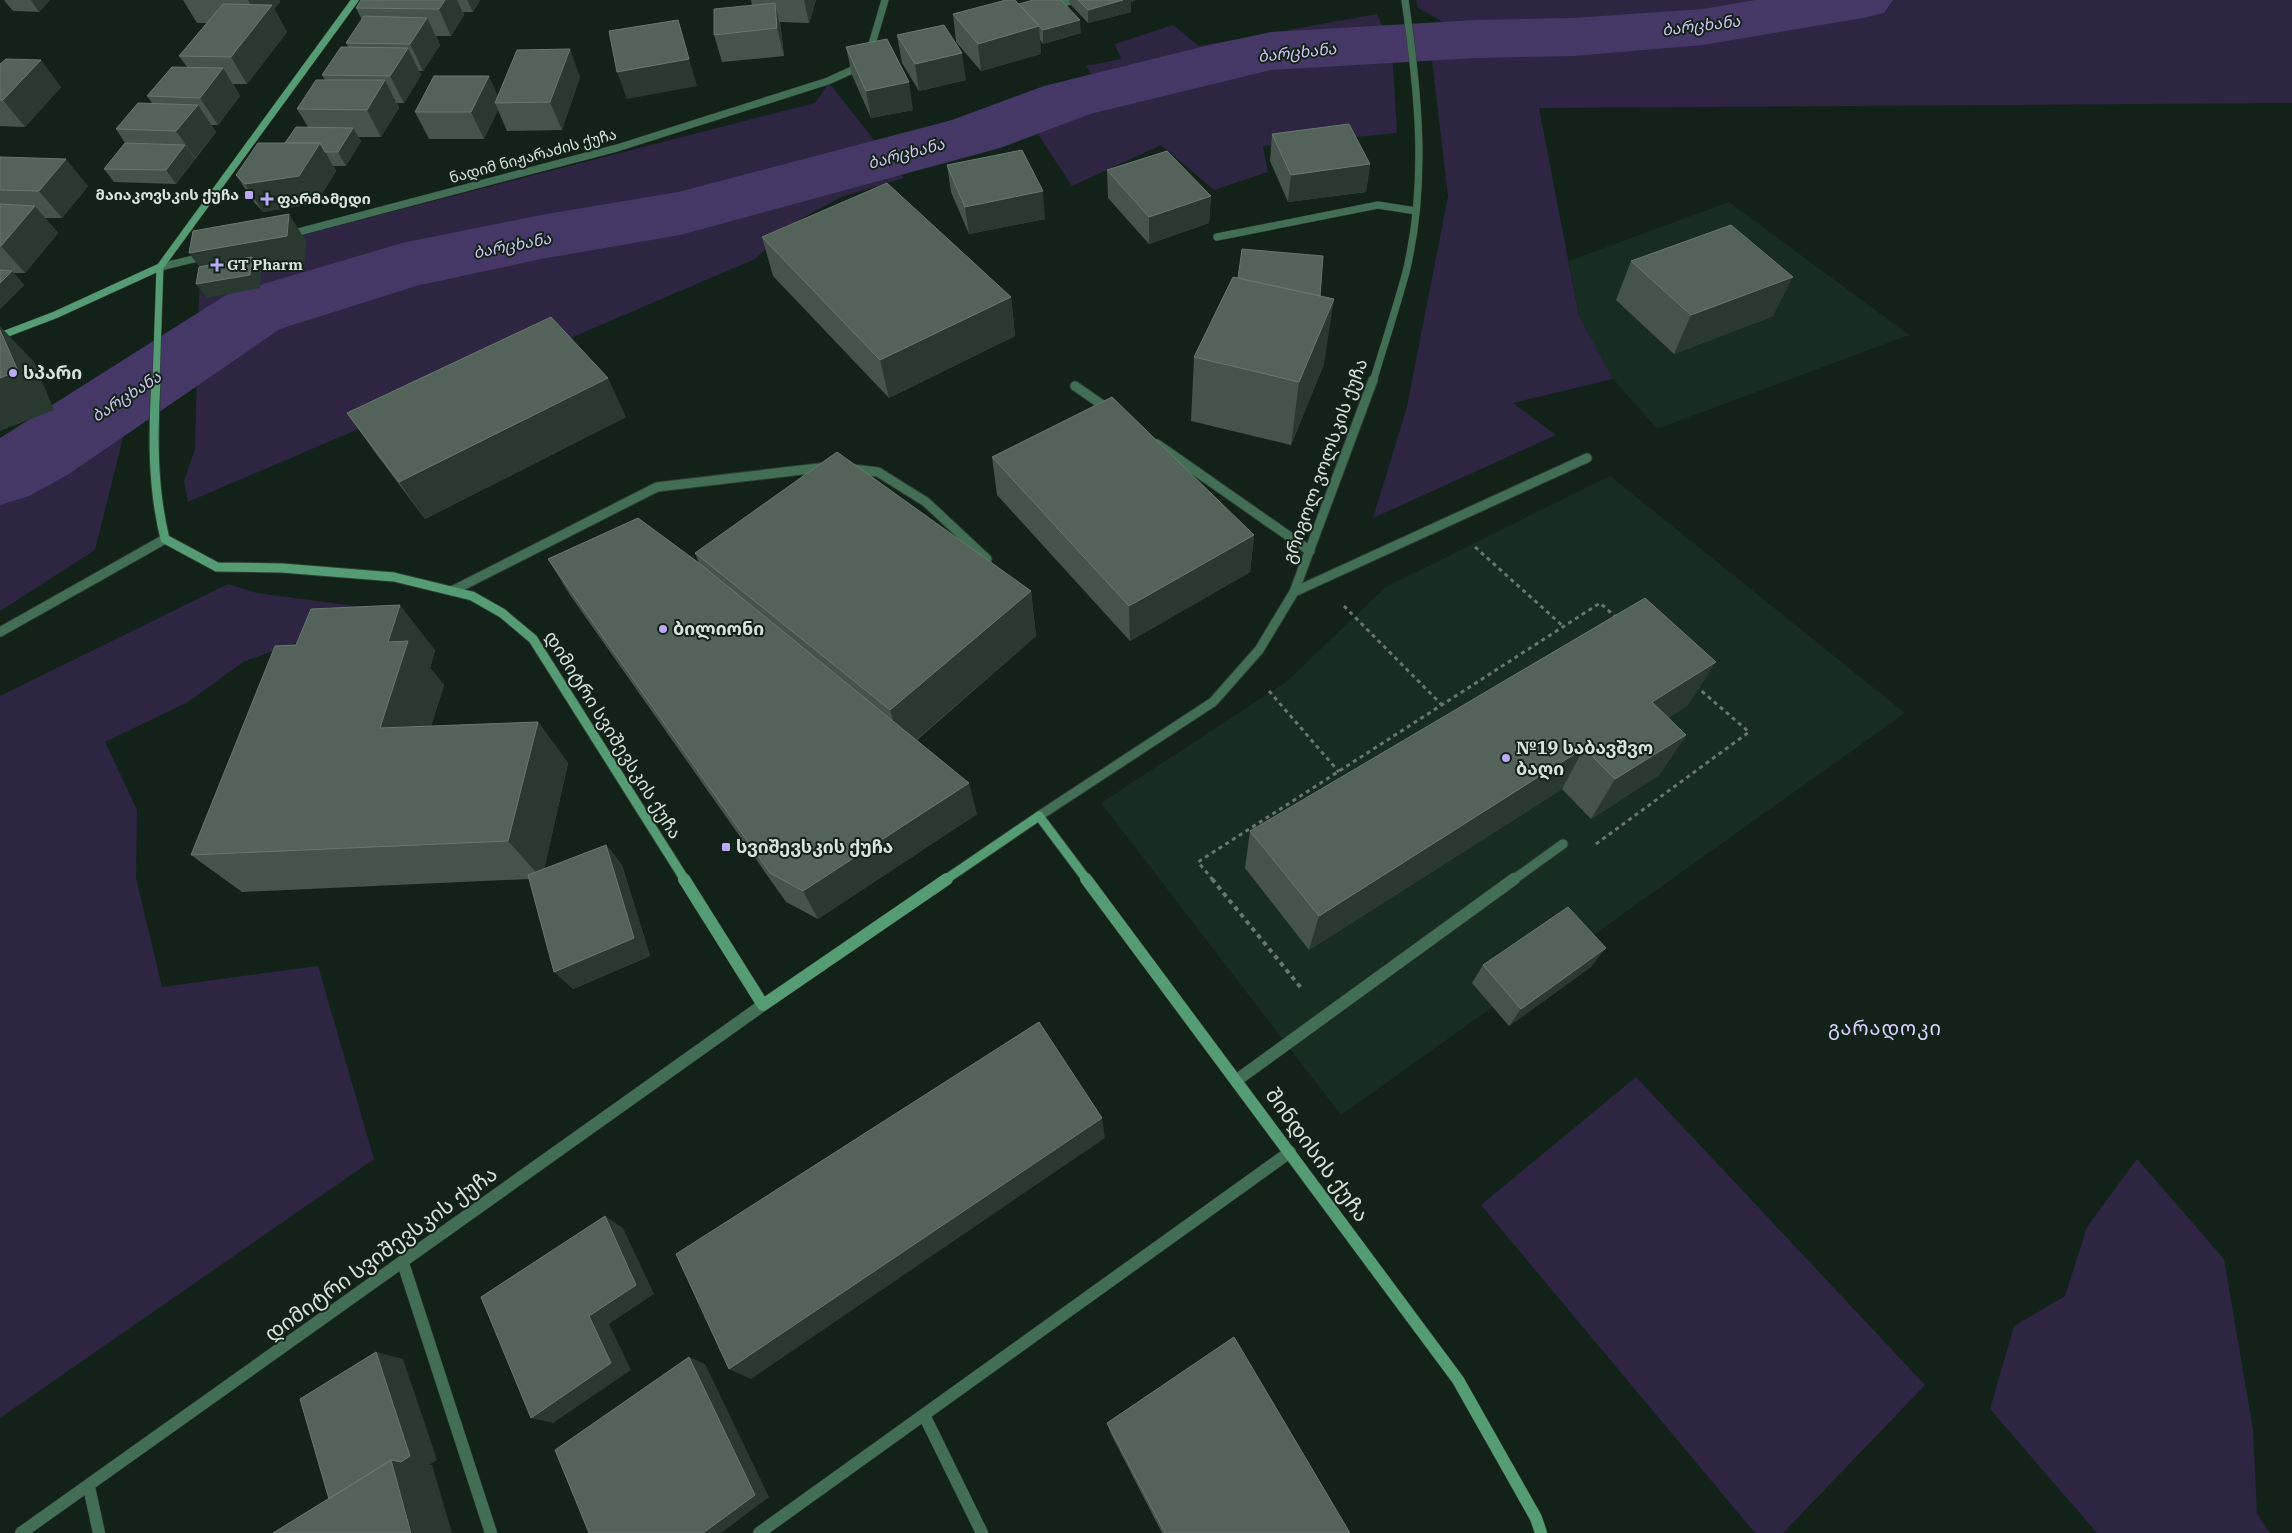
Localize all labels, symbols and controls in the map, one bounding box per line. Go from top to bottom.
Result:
water label: ბარცხანა [1661,10,1741,40]
water label: ბარცხანა [1257,38,1337,66]
street label: ნადიმ ნიჟარაძის ქუჩა [447,124,619,187]
water label: ბარცხანა [865,133,947,173]
place label: მაიაკოვსკის ქუჩა [96,185,239,204]
marker: მაიაკოვსკის ქუჩა [243,189,255,201]
place label: ფარმამედი [277,189,371,208]
marker: ფარმამედი [261,193,273,205]
water label: ბარცხანა [471,228,553,262]
place label: GT Pharm [227,255,303,274]
marker: GT Pharm [211,259,223,271]
street label: გრიგოლ ვოლსკის ქუჩა [1277,355,1372,566]
place label: სპარი [23,361,82,384]
water label: ბარცხანა [88,366,165,426]
marker: სპარი [7,367,19,379]
place label: ბილიონი [673,617,764,640]
marker: ბილიონი [657,623,669,635]
street label: დიმიტრი სვიშევსკის ქუჩა [540,626,687,843]
place label: №19 საბავშვო ბაღი [1516,736,1653,780]
marker: №19 საბავშვო ბაღი [1500,752,1512,764]
place label: სვიშევსკის ქუჩა [736,835,893,858]
marker: სვიშევსკის ქუჩა [720,841,732,853]
district label: გარადოკი [1828,1014,1942,1041]
street label: შინდისის ქუჩა [1260,1082,1376,1227]
street label: დიმიტრი სვიშევსკის ქუჩა [258,1159,502,1347]

